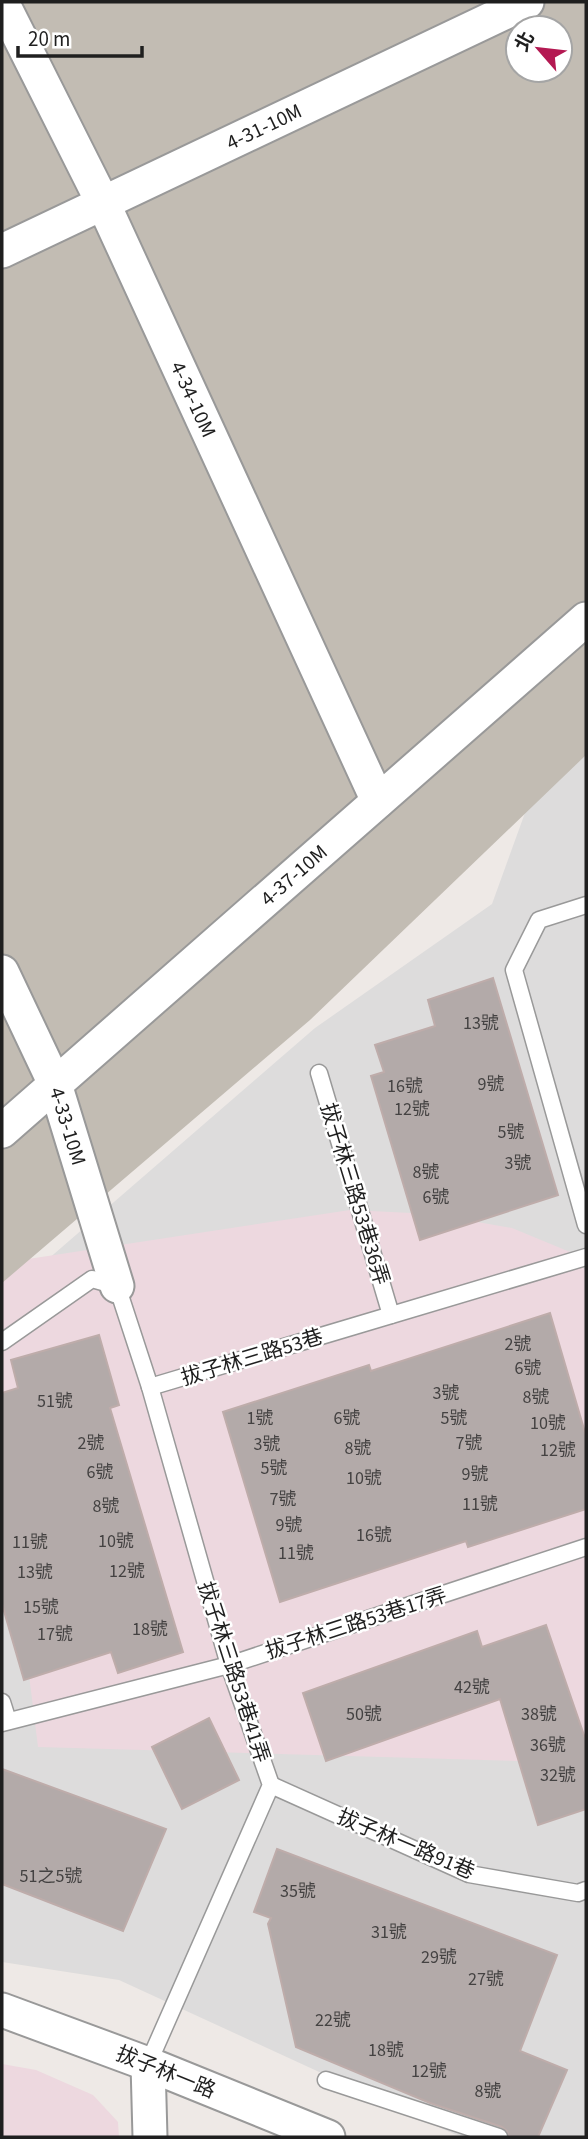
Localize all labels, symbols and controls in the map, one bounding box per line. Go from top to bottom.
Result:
scale bar [18,14,142,58]
north arrow [504,14,574,84]
text: 20 m [28,24,70,54]
text: 北 [509,27,542,56]
street label: 4-31-10M [221,96,307,158]
street label: 4-34-10M [163,356,224,442]
street label: 4-37-10M [254,837,334,913]
house number: 13號 [463,1011,499,1036]
house number: 9號 [478,1072,504,1097]
house number: 16號 [387,1074,423,1099]
street label: 4-33-10M [42,1083,94,1169]
house number: 12號 [394,1097,430,1122]
street label: 拔子林三路53巷36弄 [313,1099,397,1289]
house number: 5號 [498,1120,524,1145]
house number: 3號 [505,1151,531,1176]
house number: 8號 [413,1160,439,1185]
house number: 6號 [423,1185,449,1210]
street label: 拔子林三路53巷 [177,1321,327,1393]
house number: 2號 [505,1332,531,1357]
house number: 6號 [515,1356,541,1381]
house number: 3號 [433,1381,459,1406]
house number: 8號 [523,1385,549,1410]
house number: 51號 [37,1389,73,1414]
house number: 1號 [247,1406,273,1431]
house number: 6號 [334,1406,360,1431]
house number: 5號 [441,1406,467,1431]
house number: 10號 [530,1411,566,1436]
house number: 2號 [78,1431,104,1456]
house number: 7號 [456,1431,482,1456]
house number: 3號 [254,1432,280,1457]
house number: 8號 [345,1436,371,1461]
house number: 12號 [540,1438,576,1463]
house number: 5號 [261,1456,287,1481]
house number: 6號 [87,1460,113,1485]
house number: 9號 [462,1462,488,1487]
house number: 10號 [346,1466,382,1491]
house number: 7號 [270,1487,296,1512]
house number: 11號 [462,1492,498,1517]
house number: 8號 [93,1494,119,1519]
house number: 9號 [276,1513,302,1538]
house number: 16號 [356,1523,392,1548]
house number: 10號 [98,1529,134,1554]
house number: 11號 [12,1530,48,1555]
house number: 11號 [278,1541,314,1566]
house number: 12號 [109,1559,145,1584]
house number: 13號 [17,1560,53,1585]
street label: 拔子林三路53巷41弄 [191,1578,277,1766]
street label: 拔子林三路53巷17弄 [262,1580,450,1666]
house number: 15號 [23,1595,59,1620]
house number: 18號 [132,1617,168,1642]
house number: 17號 [37,1622,73,1647]
house number: 42號 [454,1675,490,1700]
house number: 50號 [346,1702,382,1727]
house number: 38號 [521,1702,557,1727]
house number: 36號 [530,1733,566,1758]
house number: 32號 [540,1763,576,1788]
street label: 拔子林一路91巷 [333,1801,479,1887]
house number: 51之5號 [20,1864,82,1889]
house number: 35號 [280,1879,316,1904]
house number: 31號 [371,1920,407,1945]
house number: 29號 [421,1945,457,1970]
house number: 27號 [468,1967,504,1992]
house number: 22號 [315,2008,351,2033]
street label: 拔子林一路 [112,2038,220,2106]
house number: 18號 [368,2038,404,2063]
house number: 12號 [411,2059,447,2084]
house number: 8號 [475,2079,501,2104]

